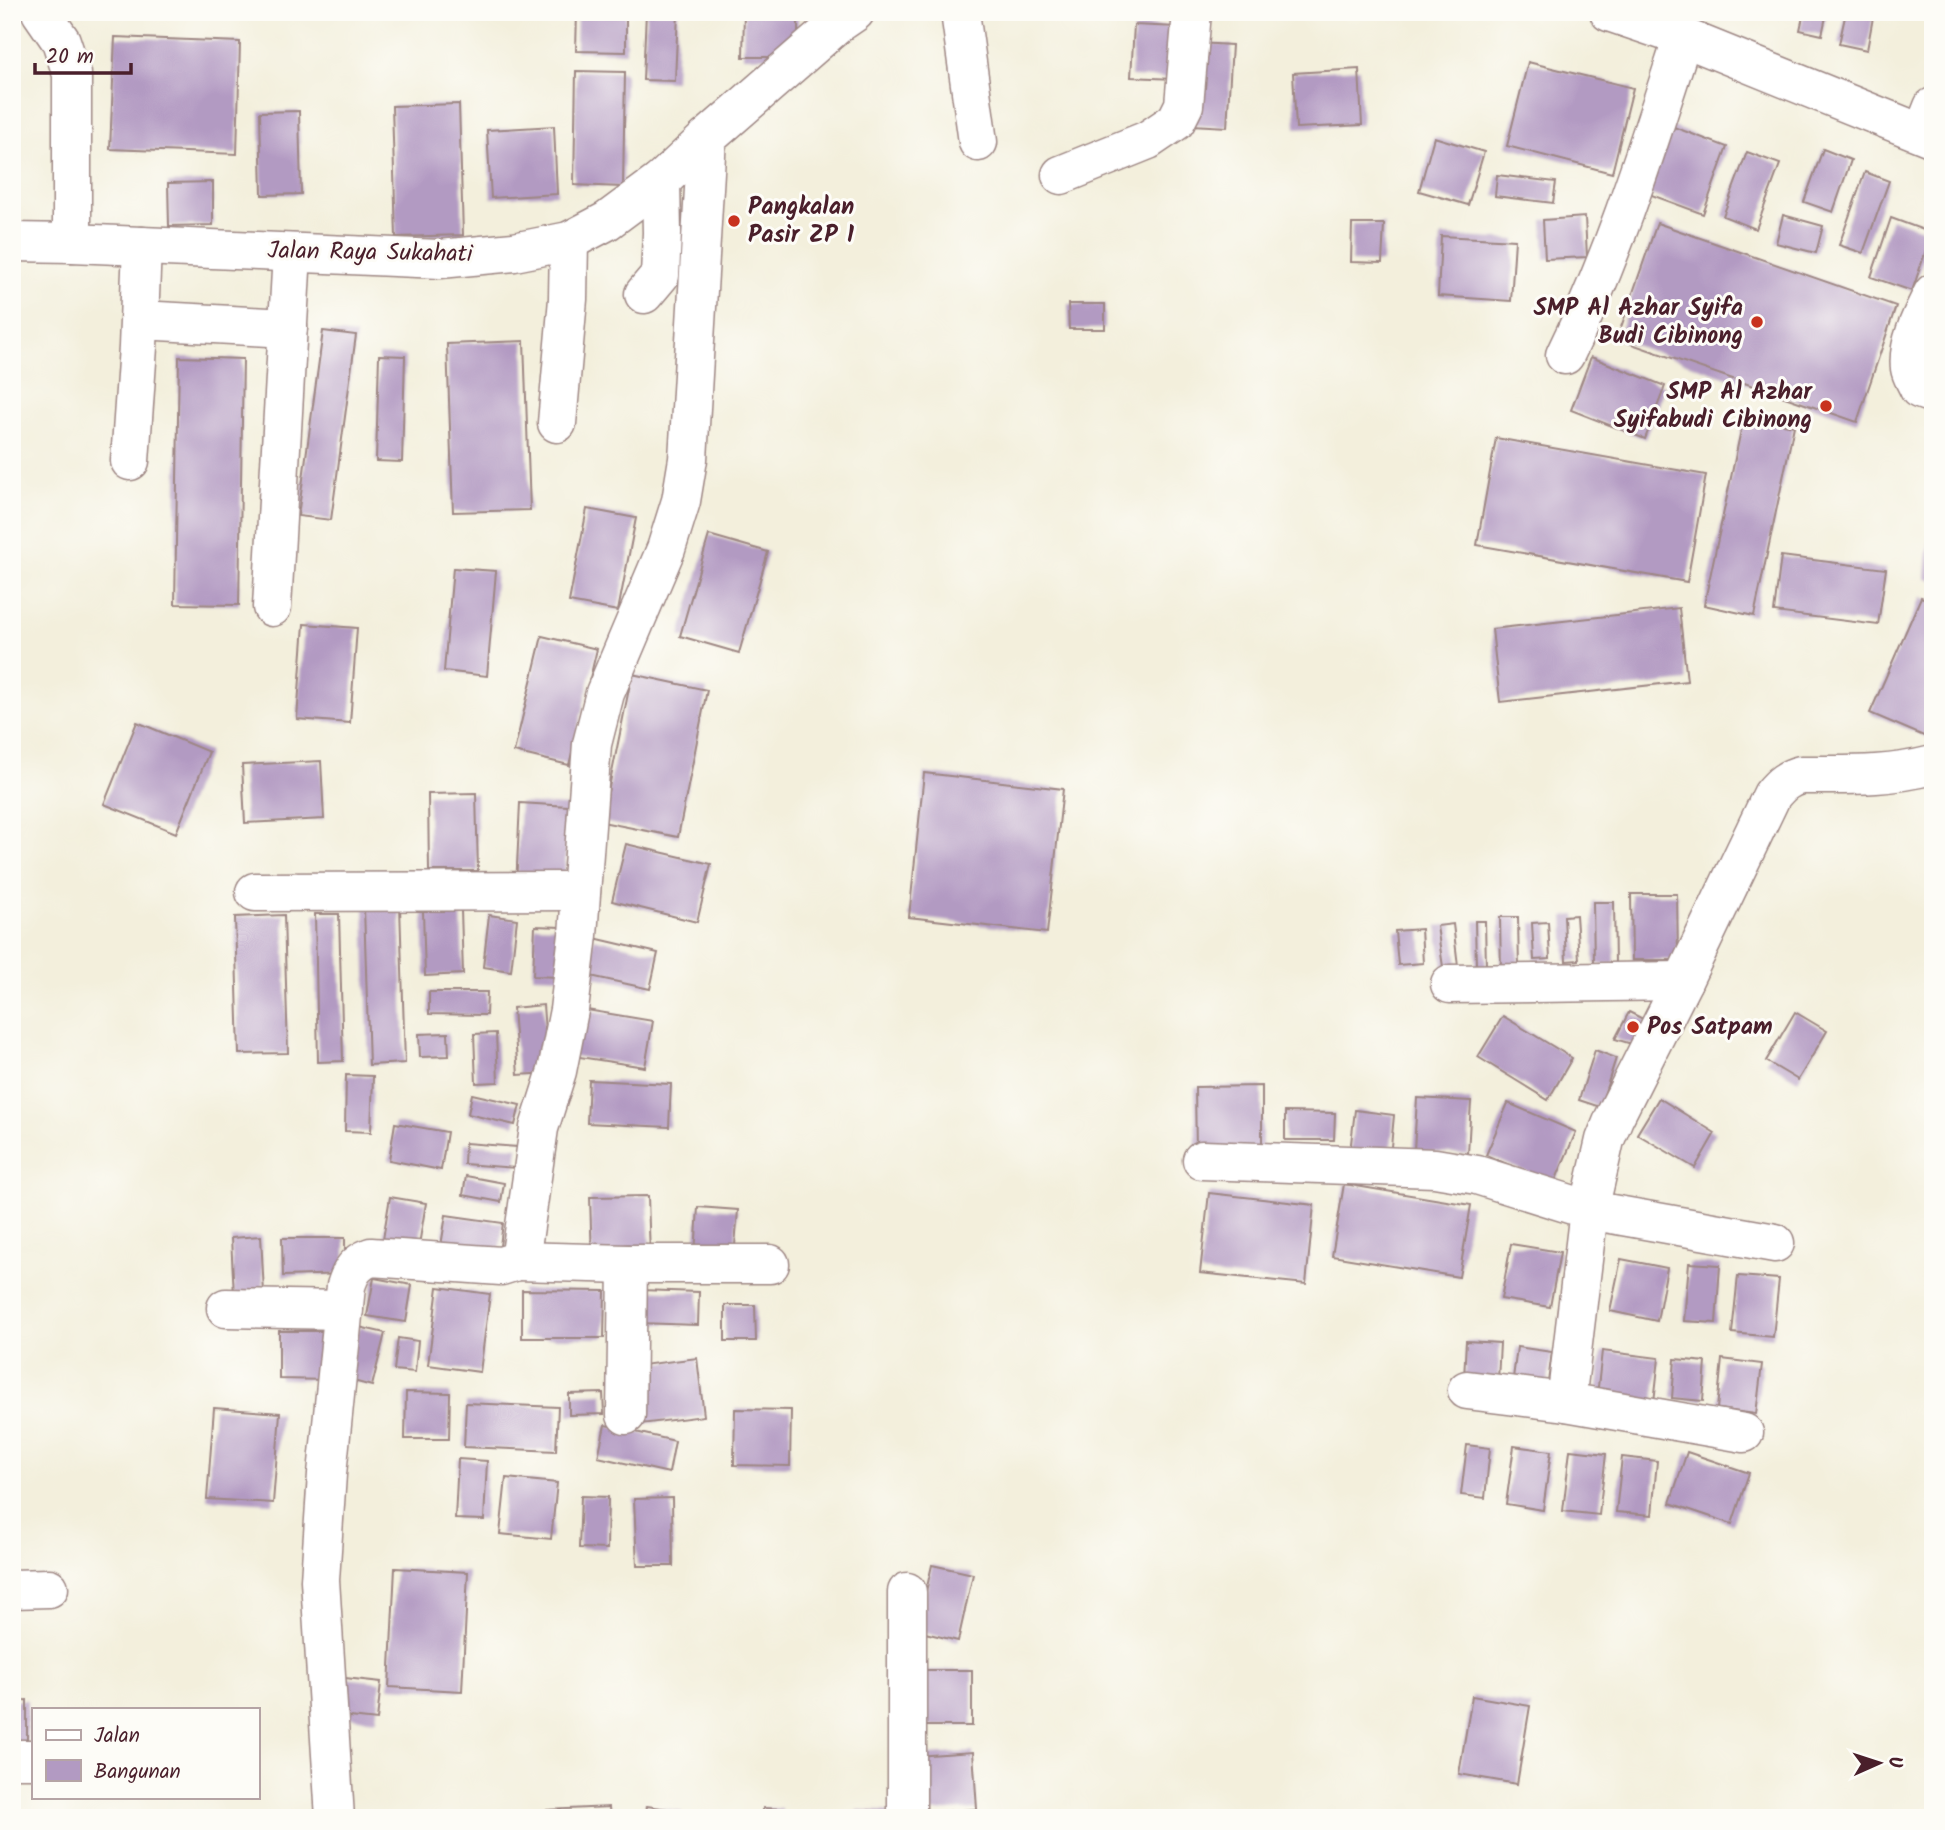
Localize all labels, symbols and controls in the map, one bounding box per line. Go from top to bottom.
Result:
scale bar [35,32,131,76]
text: 20 m [46,41,94,74]
place label: Pangkalan Pasir ZP 1 [748,188,855,255]
marker: Pangkalan Pasir ZP 1 [726,213,742,229]
street label: Jalan Raya Sukahati [267,232,474,274]
place label: SMP Al Azhar Syifa Budi Cibinong [1533,289,1743,356]
marker: SMP Al Azhar Syifa Budi Cibinong [1749,314,1765,330]
place label: SMP Al Azhar Syifabudi Cibinong [1614,373,1813,440]
marker: SMP Al Azhar Syifabudi Cibinong [1818,398,1834,414]
place label: Pos Satpam [1647,1008,1773,1047]
marker: Pos Satpam [1625,1019,1641,1035]
legend [32,1708,259,1798]
text: Jalan [94,1720,140,1753]
north arrow [1843,1728,1913,1798]
text: Bangunan [94,1756,181,1789]
text: U [1879,1756,1909,1769]

